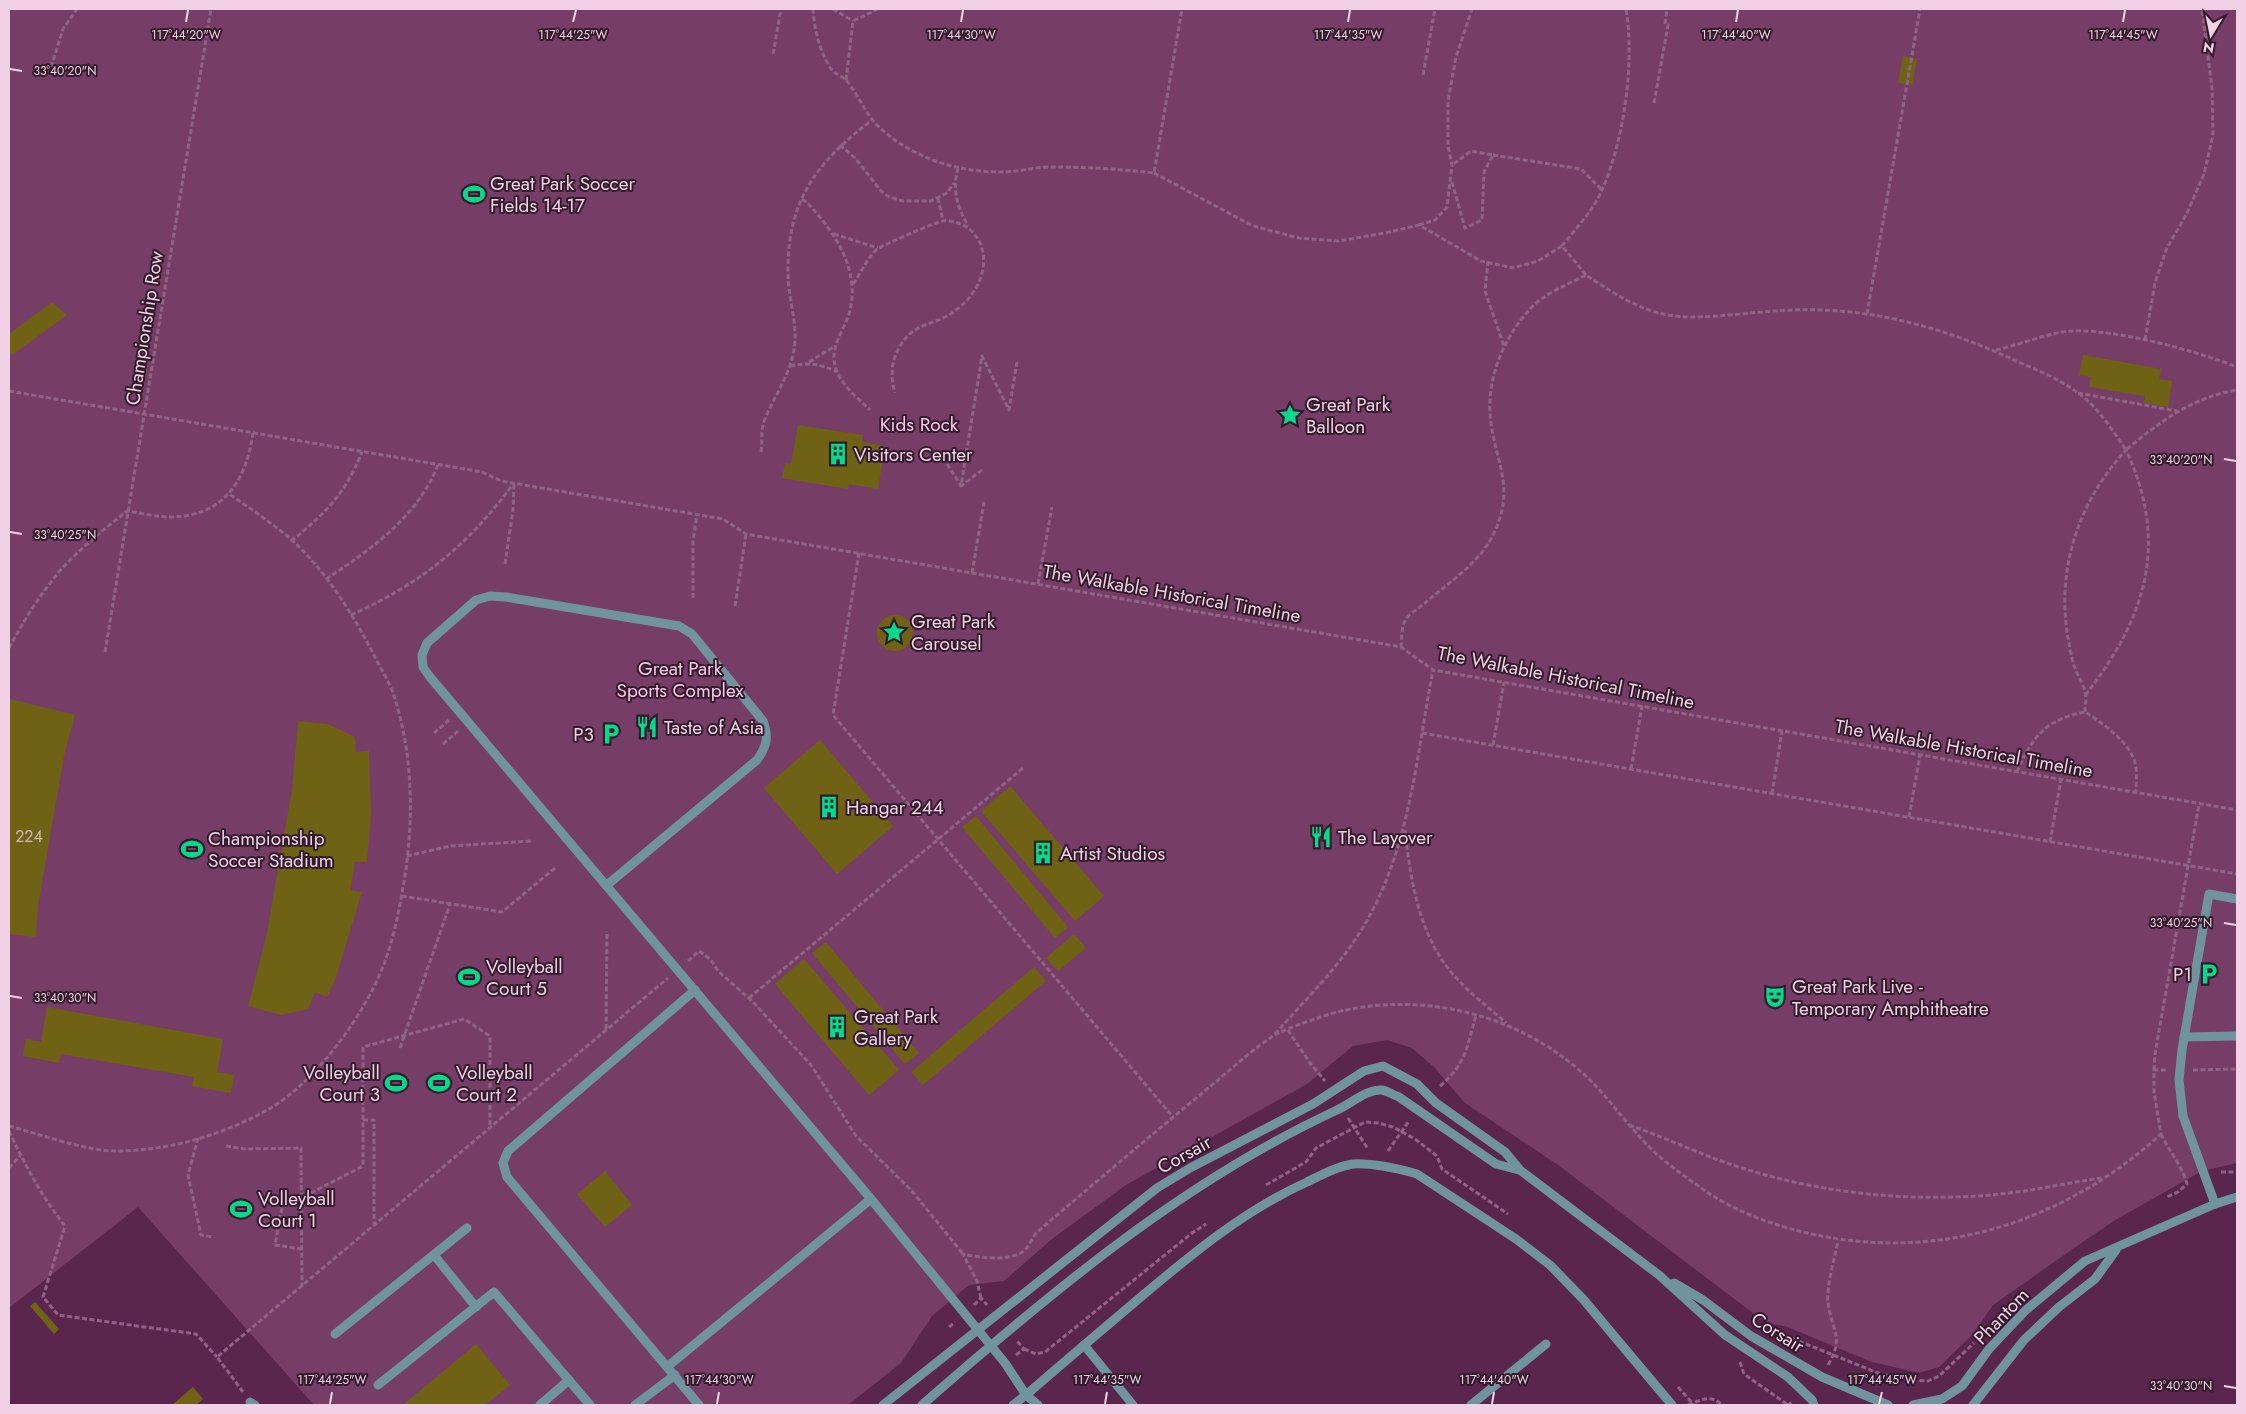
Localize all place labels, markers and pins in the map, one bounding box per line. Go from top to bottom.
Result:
place label: Great Park Soccer Fields 14-17 [490,170,635,219]
sports icon: Great Park Soccer Fields 14-17 [461,181,487,207]
place label: Great Park Balloon [1306,391,1391,440]
place icon: Great Park Balloon [1277,402,1303,428]
building icon: Visitors Center [825,441,851,467]
place label: Visitors Center [854,441,973,468]
place label: Great Park Carousel [911,608,996,657]
place icon: Great Park Carousel [881,619,907,645]
restaurant icon: Taste of Asia [634,714,660,740]
place label: Taste of Asia [664,714,764,741]
place label: P3 [573,721,594,748]
parking icon: P3 [598,721,624,747]
building icon: Hangar 244 [816,794,842,820]
place label: Hangar 244 [846,794,944,821]
restaurant icon: The Layover [1308,824,1334,850]
place label: The Layover [1338,824,1433,851]
place label: Championship Soccer Stadium [208,825,334,874]
sports icon: Championship Soccer Stadium [179,836,205,862]
building icon: Artist Studios [1030,840,1056,866]
place label: Artist Studios [1060,840,1166,867]
place label: Volleyball Court 5 [486,953,563,1002]
place label: P1 [2173,961,2192,988]
parking icon: P1 [2196,961,2222,987]
sports icon: Volleyball Court 5 [456,964,482,990]
place label: Great Park Live - Temporary Amphitheatre [1792,973,1989,1022]
theatre icon: Great Park Live - Temporary Amphitheatre [1762,984,1788,1010]
place label: Great Park Gallery [854,1003,939,1052]
building icon: Great Park Gallery [824,1014,850,1040]
place label: Volleyball Court 3 [303,1059,380,1108]
place label: Volleyball Court 2 [456,1059,533,1108]
sports icon: Volleyball Court 3 [383,1070,409,1096]
sports icon: Volleyball Court 2 [426,1070,452,1096]
place label: Volleyball Court 1 [258,1185,335,1234]
sports icon: Volleyball Court 1 [228,1196,254,1222]

